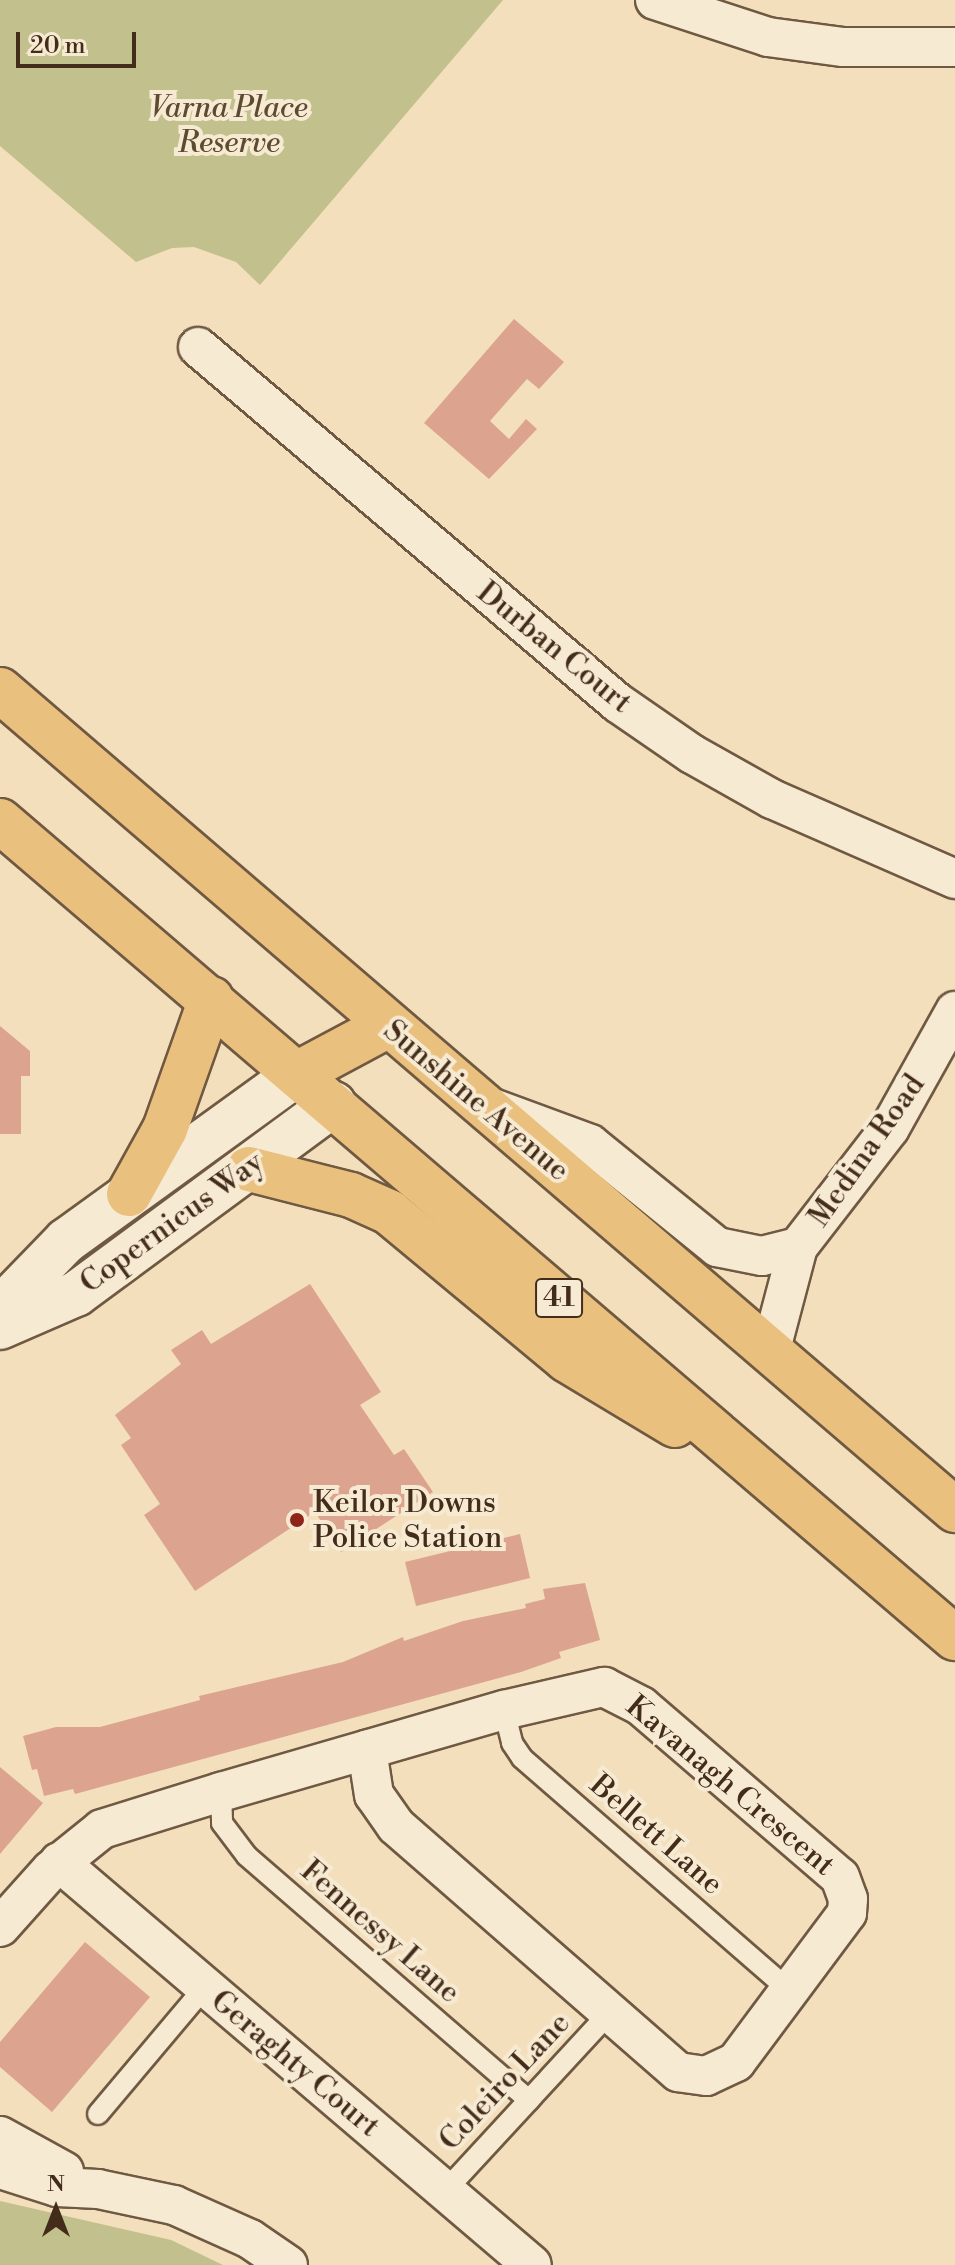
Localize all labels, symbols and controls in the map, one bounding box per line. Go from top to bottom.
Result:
scale bar [20,16,140,66]
text: 20 m [30,31,86,61]
park label: Varna Place Reserve [150,90,308,160]
street label: Durban Court [469,575,639,721]
street label: Sunshine Avenue [376,1013,576,1189]
street label: Medina Road [801,1068,933,1234]
street label: Copernicus Way [73,1144,271,1302]
road number: 41 [535,1274,583,1322]
place label: Keilor Downs Police Station [313,1485,502,1556]
marker: Keilor Downs Police Station [288,1511,306,1529]
street label: Kavanagh Crescent [618,1688,842,1884]
street label: Bellett Lane [582,1767,730,1903]
street label: Fennessy Lane [293,1853,467,2011]
street label: Geraghty Court [203,1983,387,2145]
street label: Coleiro Lane [432,2006,578,2158]
north arrow [16,2169,96,2249]
text: N [47,2171,65,2198]

